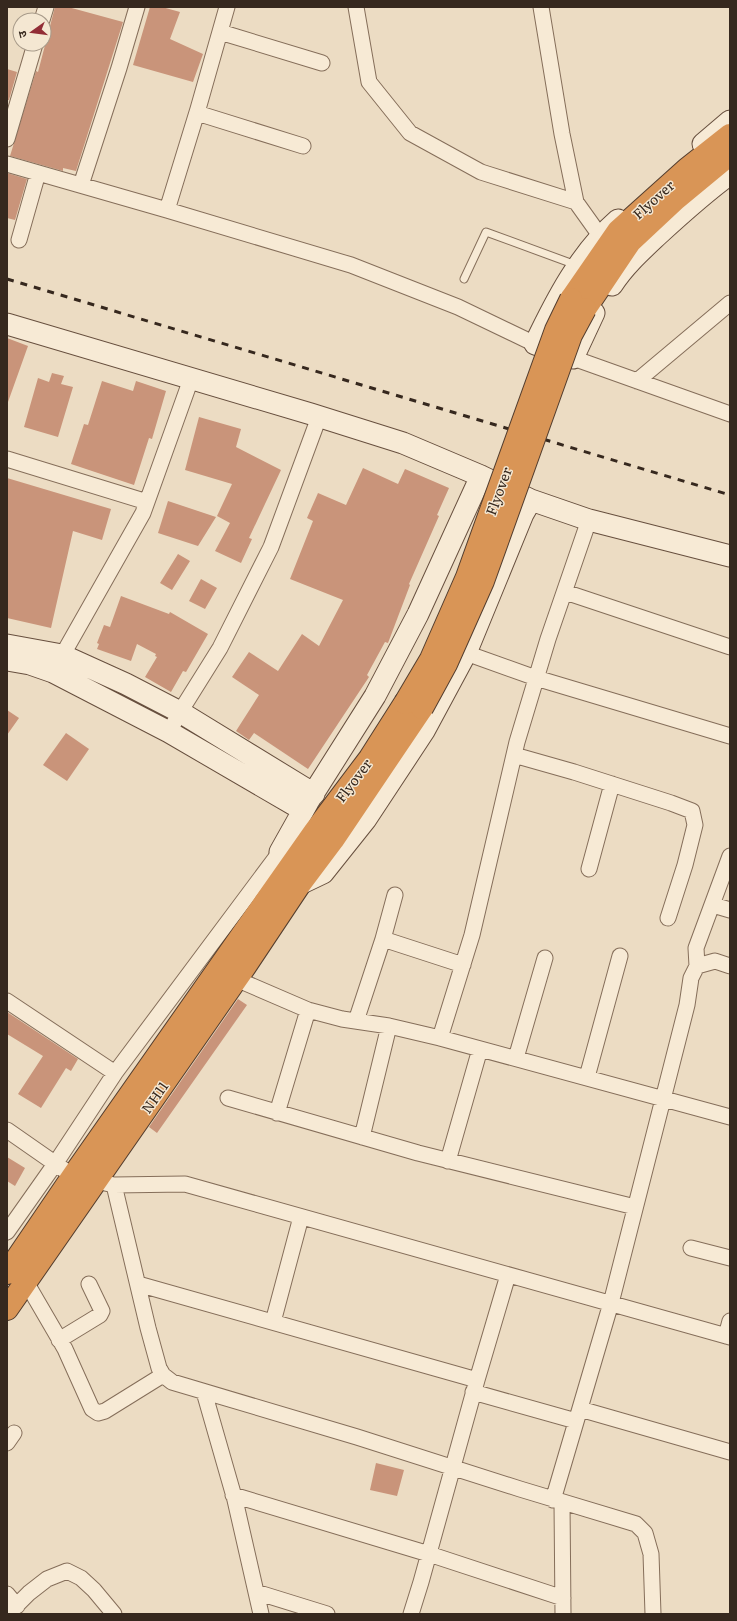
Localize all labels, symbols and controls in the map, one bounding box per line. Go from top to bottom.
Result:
north arrow [12,12,52,52]
text: उ [13,29,30,40]
street label: Flyover [628,175,679,223]
street label: Flyover [480,464,516,518]
street label: Flyover [330,754,376,806]
street label: NH11 [136,1077,172,1117]

